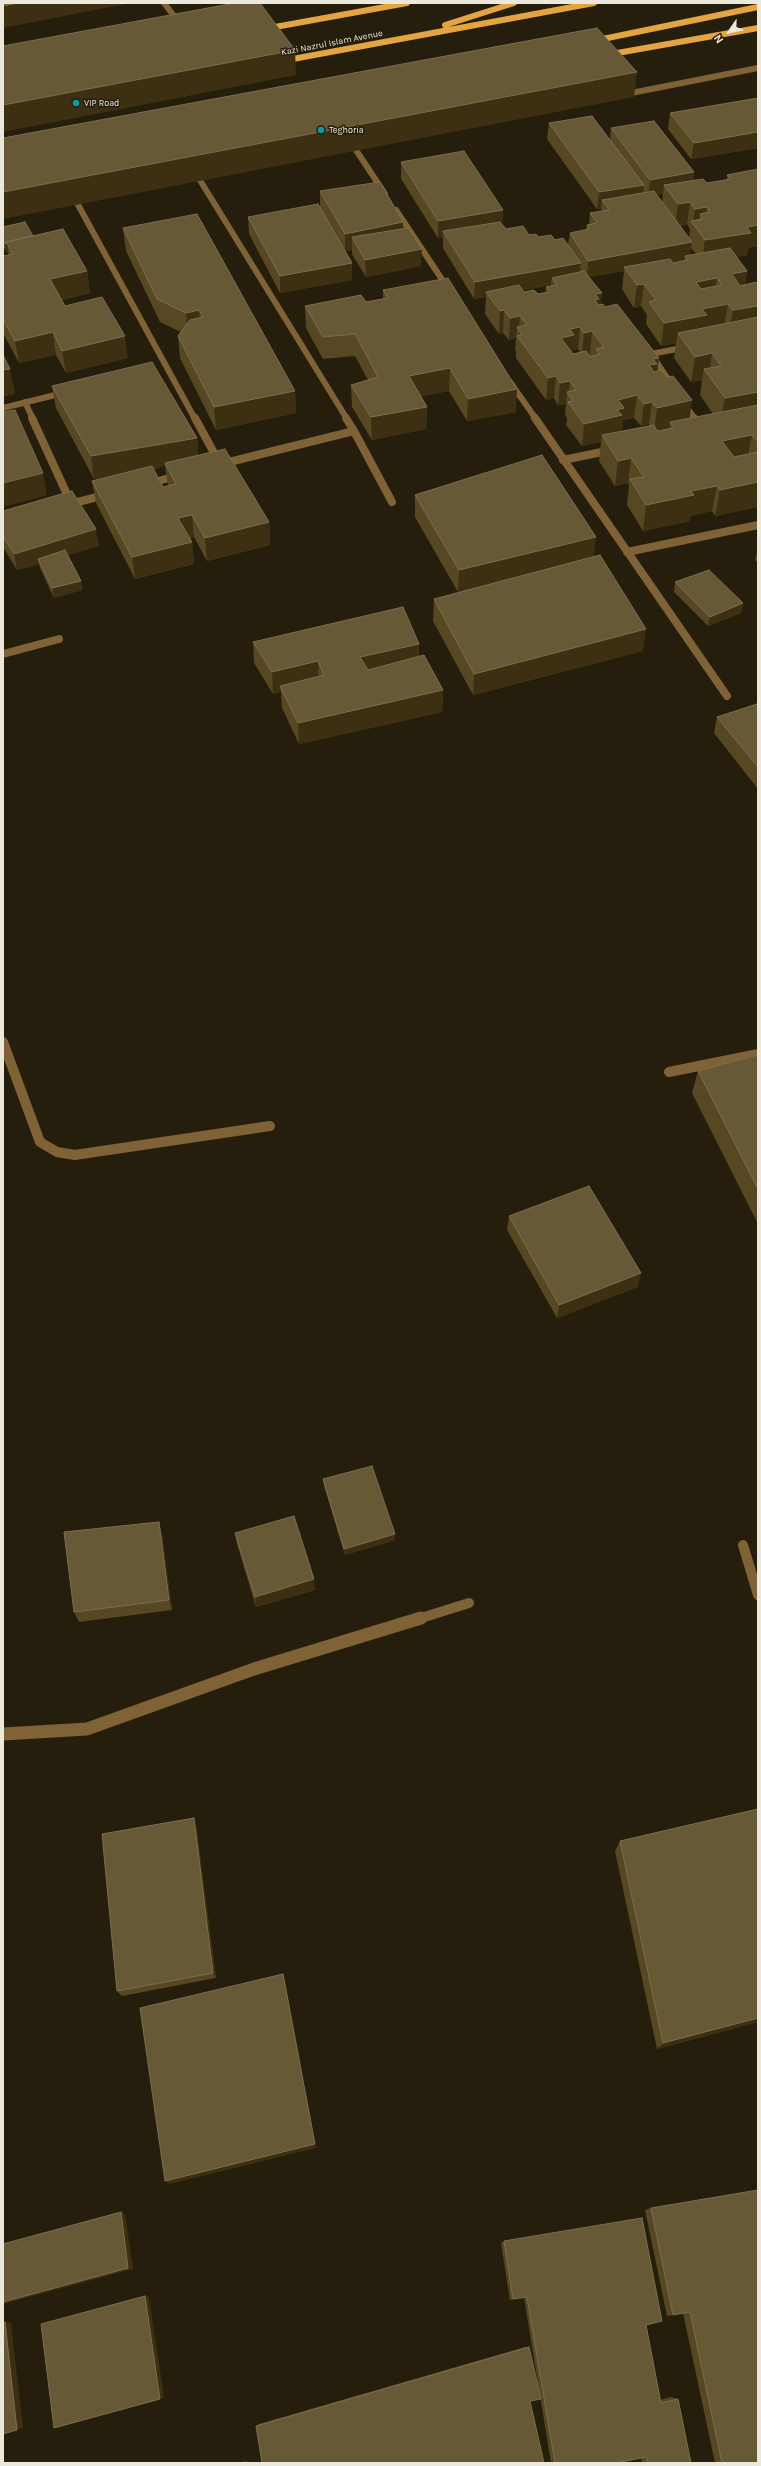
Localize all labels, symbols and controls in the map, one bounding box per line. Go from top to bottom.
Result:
north arrow [709,12,749,52]
street label: Kazi Nazrul Islam Avenue [280,28,384,58]
text: N [711,32,726,46]
marker: VIP Road [71,98,81,108]
place label: VIP Road [84,98,119,108]
marker: Teghoria [316,125,326,135]
place label: Teghoria [329,125,364,135]

